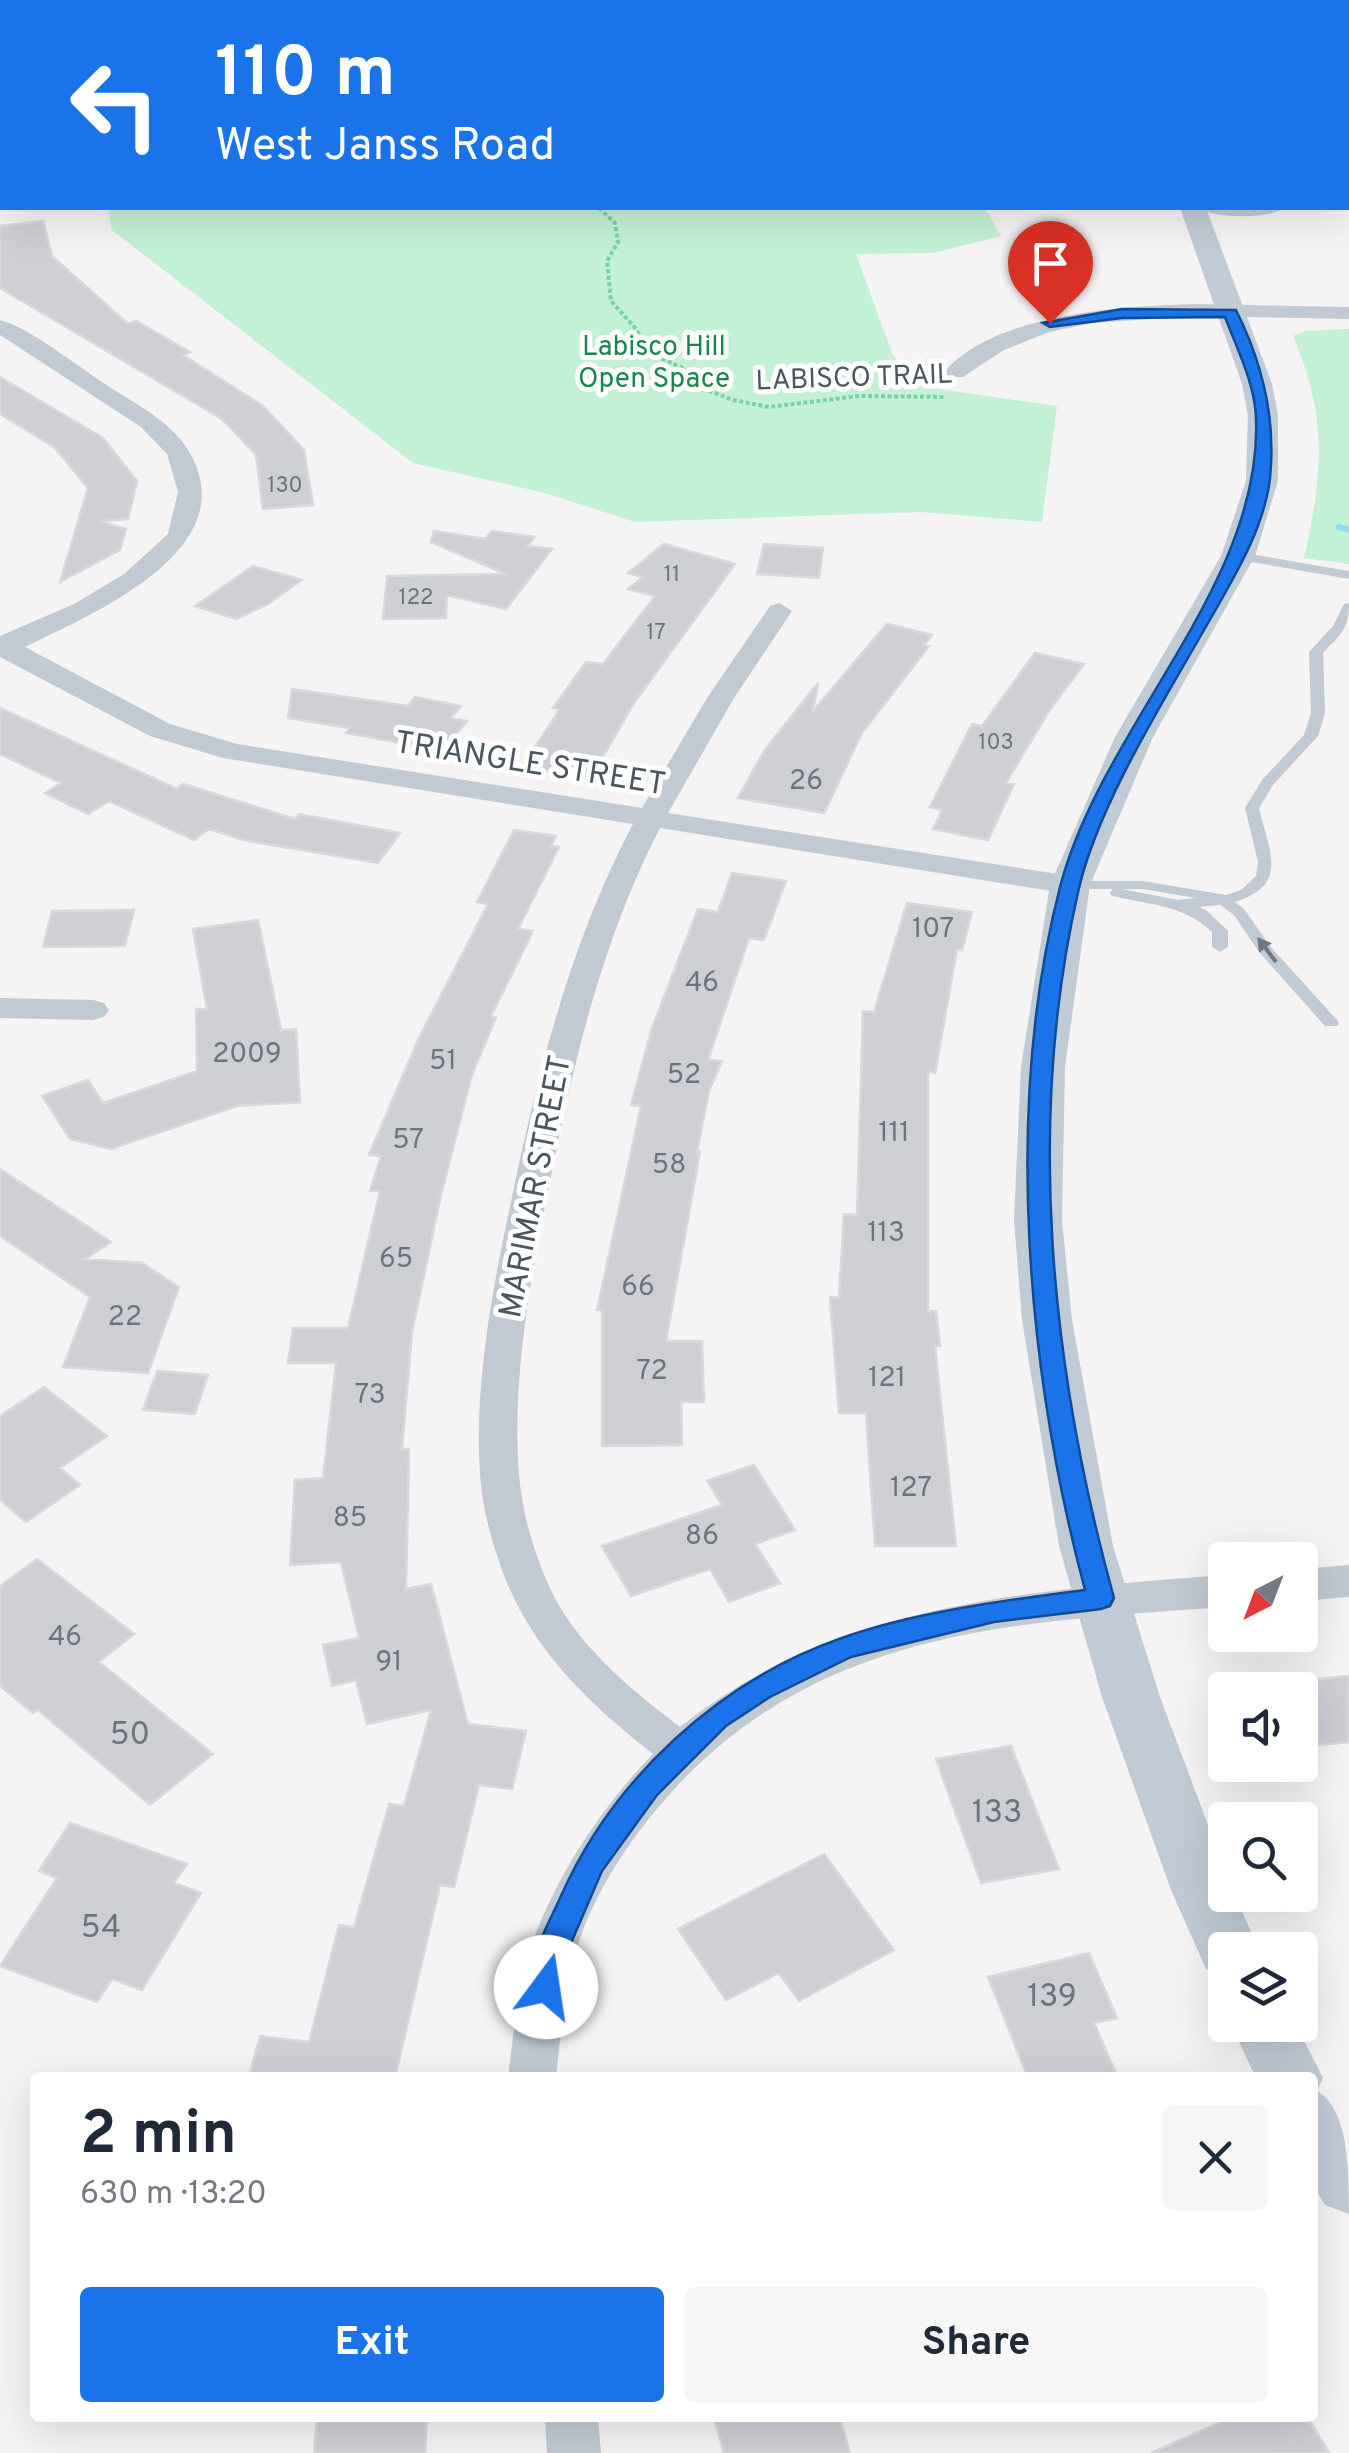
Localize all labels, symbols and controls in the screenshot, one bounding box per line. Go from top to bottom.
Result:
text: 110 m [215,32,396,121]
icon: left [50,40,180,170]
text: West Janss Road [215,119,555,176]
pin [1008,221,1093,324]
icon: arrive [1023,236,1078,291]
park label: Labisco Hill Open Space [578,330,730,398]
street label: LABISCO TRAIL [755,358,953,400]
house number: 130 [267,473,303,500]
house number: 11 [664,562,680,589]
house number: 122 [398,585,434,612]
house number: 17 [646,620,666,647]
street label: TRIANGLE STREET [392,724,668,806]
house number: 103 [978,730,1014,757]
house number: 26 [789,764,823,800]
house number: 107 [912,912,954,948]
one-way arrow [1257,937,1277,963]
house number: 46 [685,966,719,1002]
house number: 2009 [212,1037,282,1073]
house number: 51 [429,1044,457,1080]
street label: MARIMAR STREET [492,1052,582,1322]
house number: 52 [667,1058,701,1094]
house number: 111 [878,1116,910,1152]
house number: 57 [392,1123,424,1159]
house number: 58 [652,1148,686,1184]
house number: 113 [867,1216,905,1252]
house number: 65 [379,1242,413,1278]
house number: 66 [621,1270,655,1306]
house number: 22 [108,1300,142,1336]
house number: 72 [636,1354,668,1390]
house number: 121 [868,1361,906,1397]
house number: 73 [354,1378,386,1414]
house number: 127 [890,1471,932,1507]
house number: 85 [333,1501,367,1537]
house number: 86 [685,1519,719,1555]
north arrow [1208,1542,1318,1652]
map controls [1208,1542,1318,2042]
house number: 46 [48,1620,82,1656]
house number: 91 [375,1645,403,1681]
button: sound [1208,1672,1318,1782]
house number: 50 [110,1716,150,1756]
house number: 133 [972,1794,1022,1834]
button: search [1208,1802,1318,1912]
house number: 54 [81,1909,121,1949]
button: layers [1208,1932,1318,2042]
position arrow [494,1935,598,2039]
house number: 139 [1027,1978,1077,2018]
text: 2 min [80,2099,237,2175]
button: close [1163,2105,1268,2210]
text: 630 m · 13:20 [80,2175,267,2215]
button: Exit [80,2287,664,2402]
button: Share [684,2287,1268,2402]

